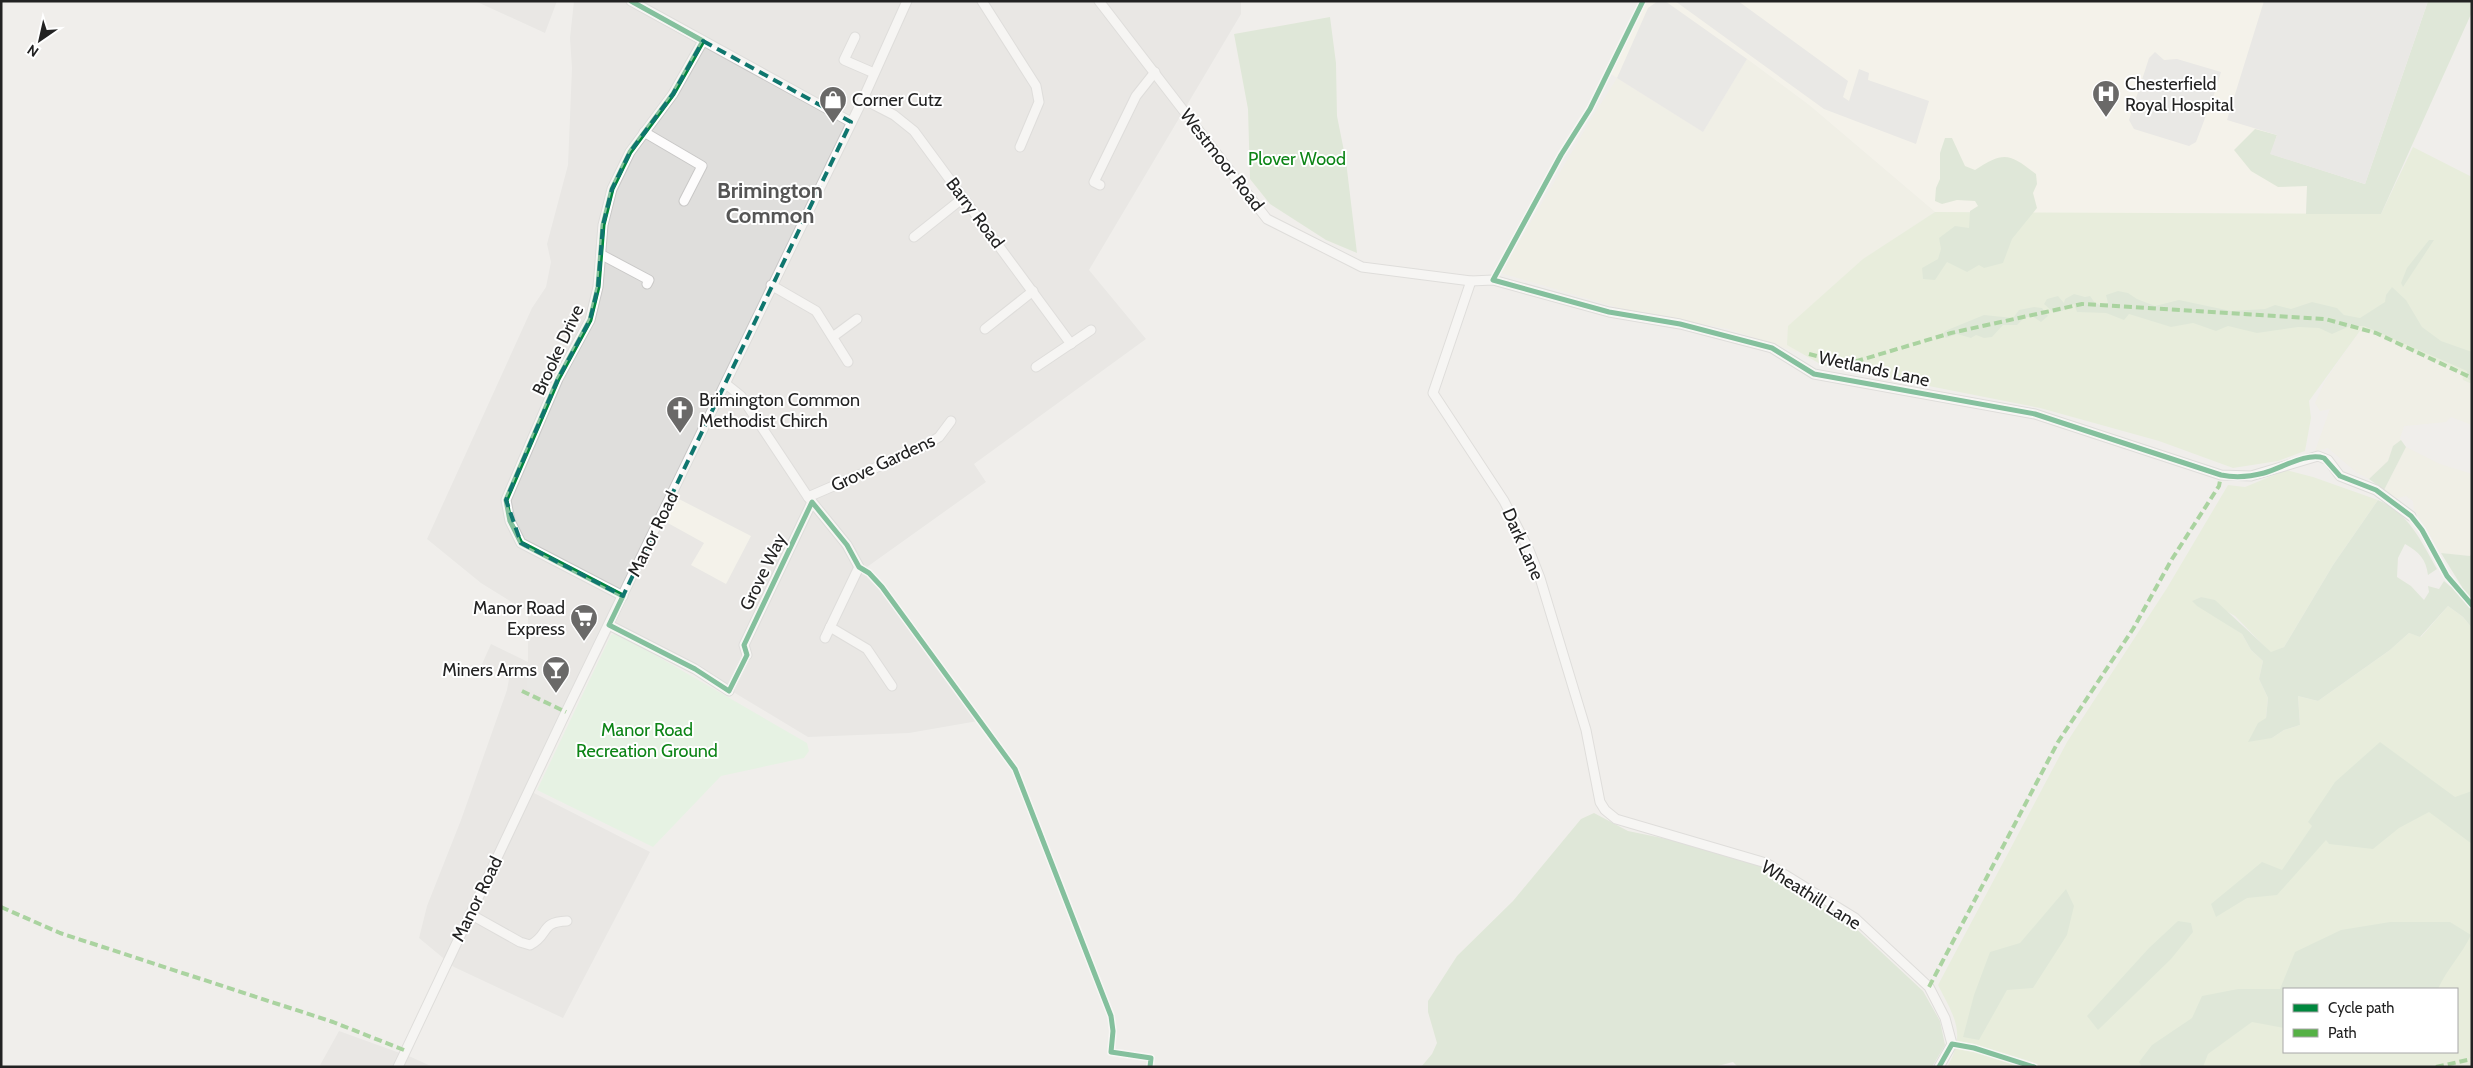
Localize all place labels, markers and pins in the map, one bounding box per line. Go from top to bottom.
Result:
place label: Chesterfield Royal Hospital [2125,73,2234,116]
hospital icon: Chesterfield Royal Hospital [2091,79,2121,118]
shop icon: Corner Cutz [818,85,848,124]
place label: Corner Cutz [852,89,943,111]
place label: Brimington Common Methodist Chirch [699,389,860,432]
church icon: Brimington Common Methodist Chirch [665,395,695,434]
place label: Manor Road Express [473,597,565,640]
supermarket icon: Manor Road Express [569,603,599,642]
bar icon: Miners Arms [541,655,571,694]
place label: Miners Arms [442,659,537,681]

